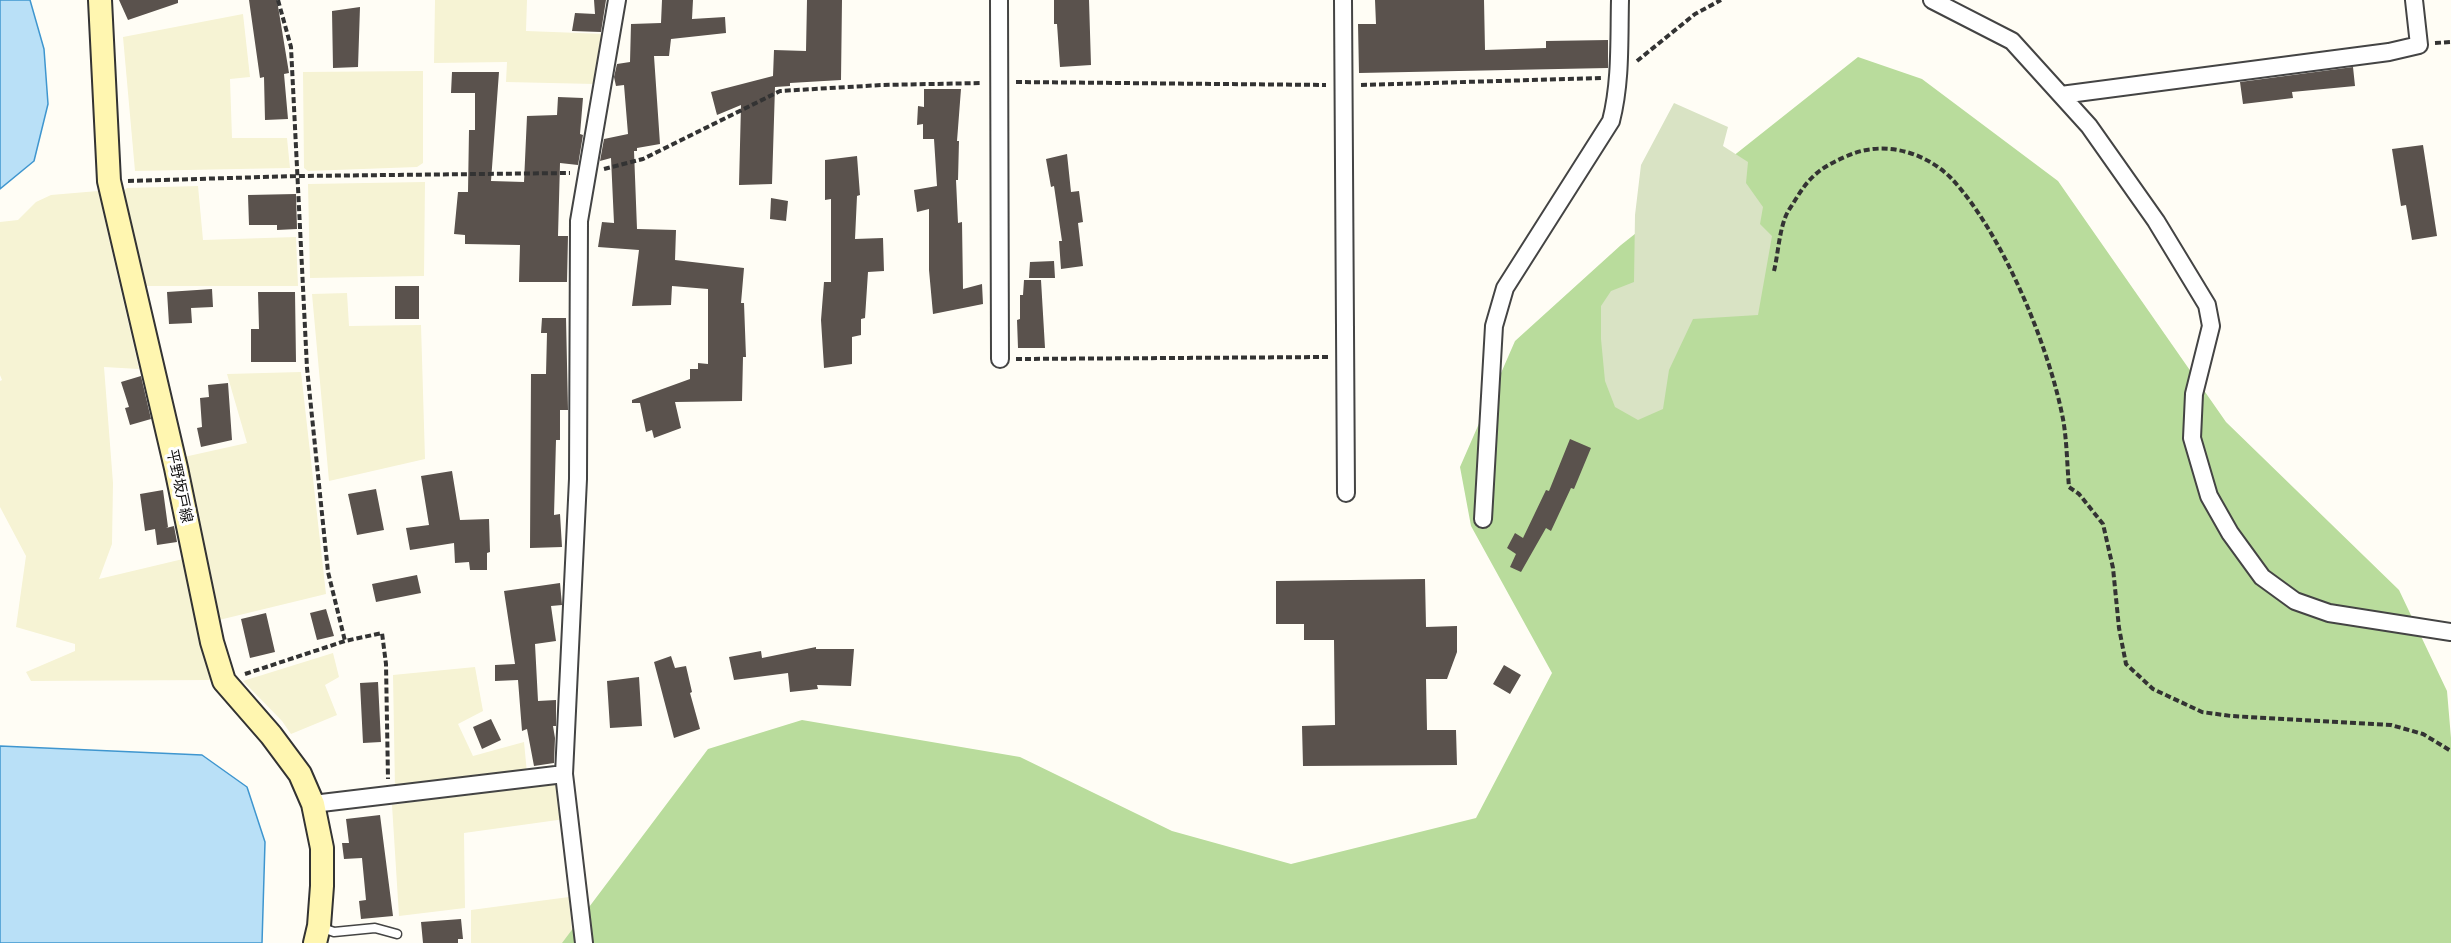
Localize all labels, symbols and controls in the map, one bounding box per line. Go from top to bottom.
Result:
street label: 平野坂戸線 [162,447,196,525]

